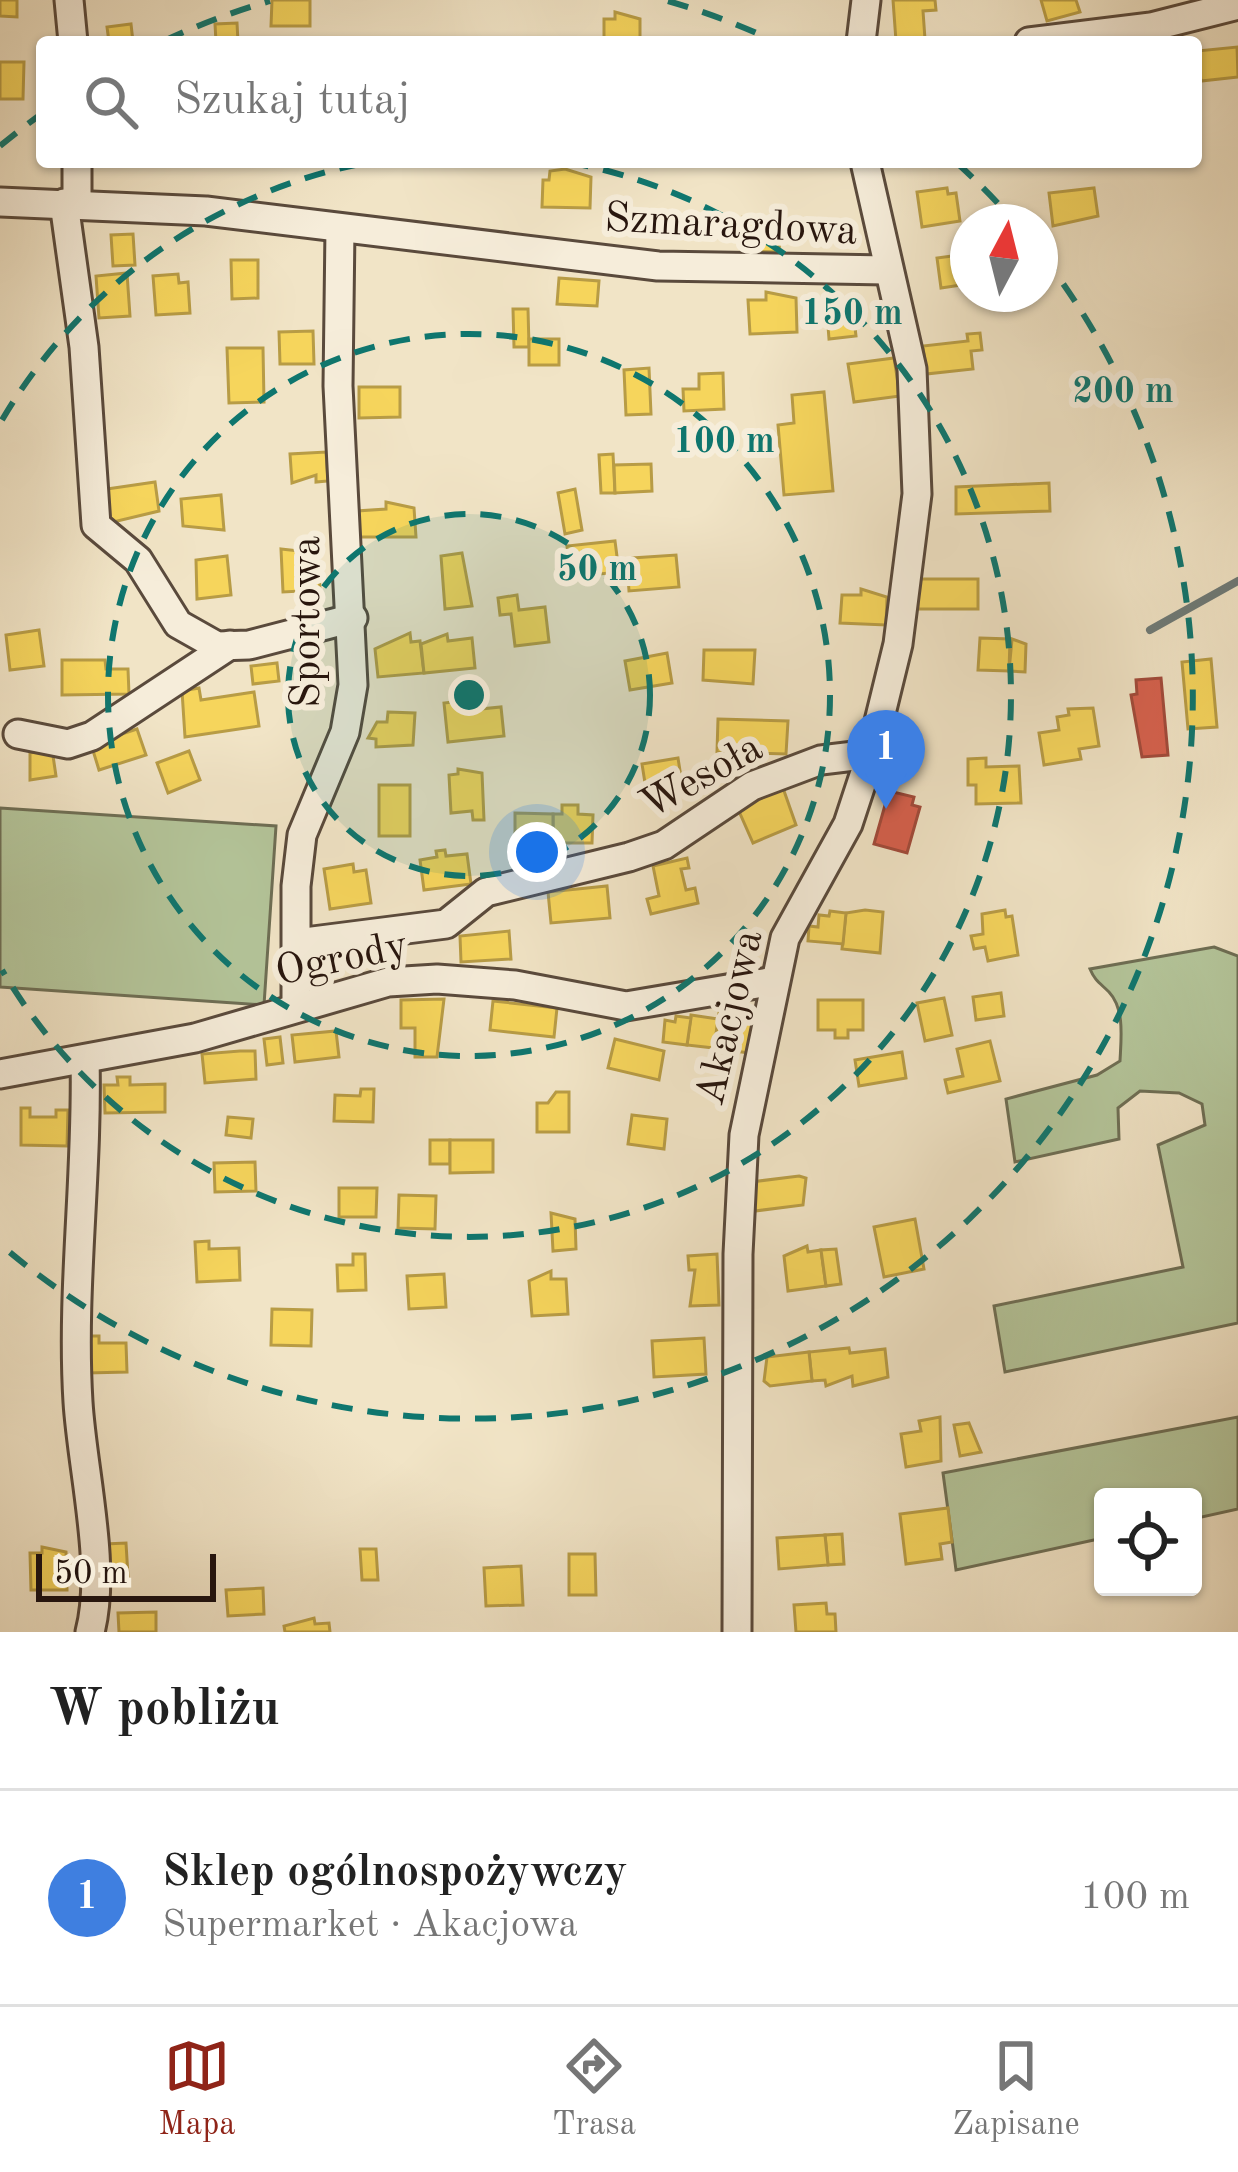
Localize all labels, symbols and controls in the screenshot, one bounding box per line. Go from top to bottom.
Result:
search box [36,36,1202,168]
icon: search [78,69,144,135]
text: Szukaj tutaj [174,79,411,124]
street label: Szmaragdowa [603,198,858,254]
north arrow [950,204,1058,312]
text: 150 m [801,297,903,333]
text: 200 m [1072,375,1174,411]
text: 100 m [673,425,775,461]
street label: Sportowa [287,536,329,708]
text: 50 m [557,553,637,589]
centre of rings [448,674,490,716]
pin: 1 [847,710,925,809]
street label: Wesoła [634,727,770,828]
your location [507,822,567,882]
street label: Ogrody [272,925,412,994]
street label: Akacjowa [690,926,771,1110]
map controls [1094,1488,1202,1596]
button: locate [1094,1488,1202,1596]
scale bar [36,1548,216,1601]
text: 50 m [54,1558,128,1591]
text: W pobliżu [48,1685,280,1736]
text: Sklep ogólnospożywczy [162,1851,628,1896]
text: 1 [76,1878,98,1917]
text: 100 m [1080,1878,1190,1917]
text: Supermarket · Akacjowa [162,1906,578,1945]
tab: Mapa [158,2033,236,2146]
tab: Trasa [552,2033,636,2146]
tab: Zapisane [952,2033,1080,2146]

